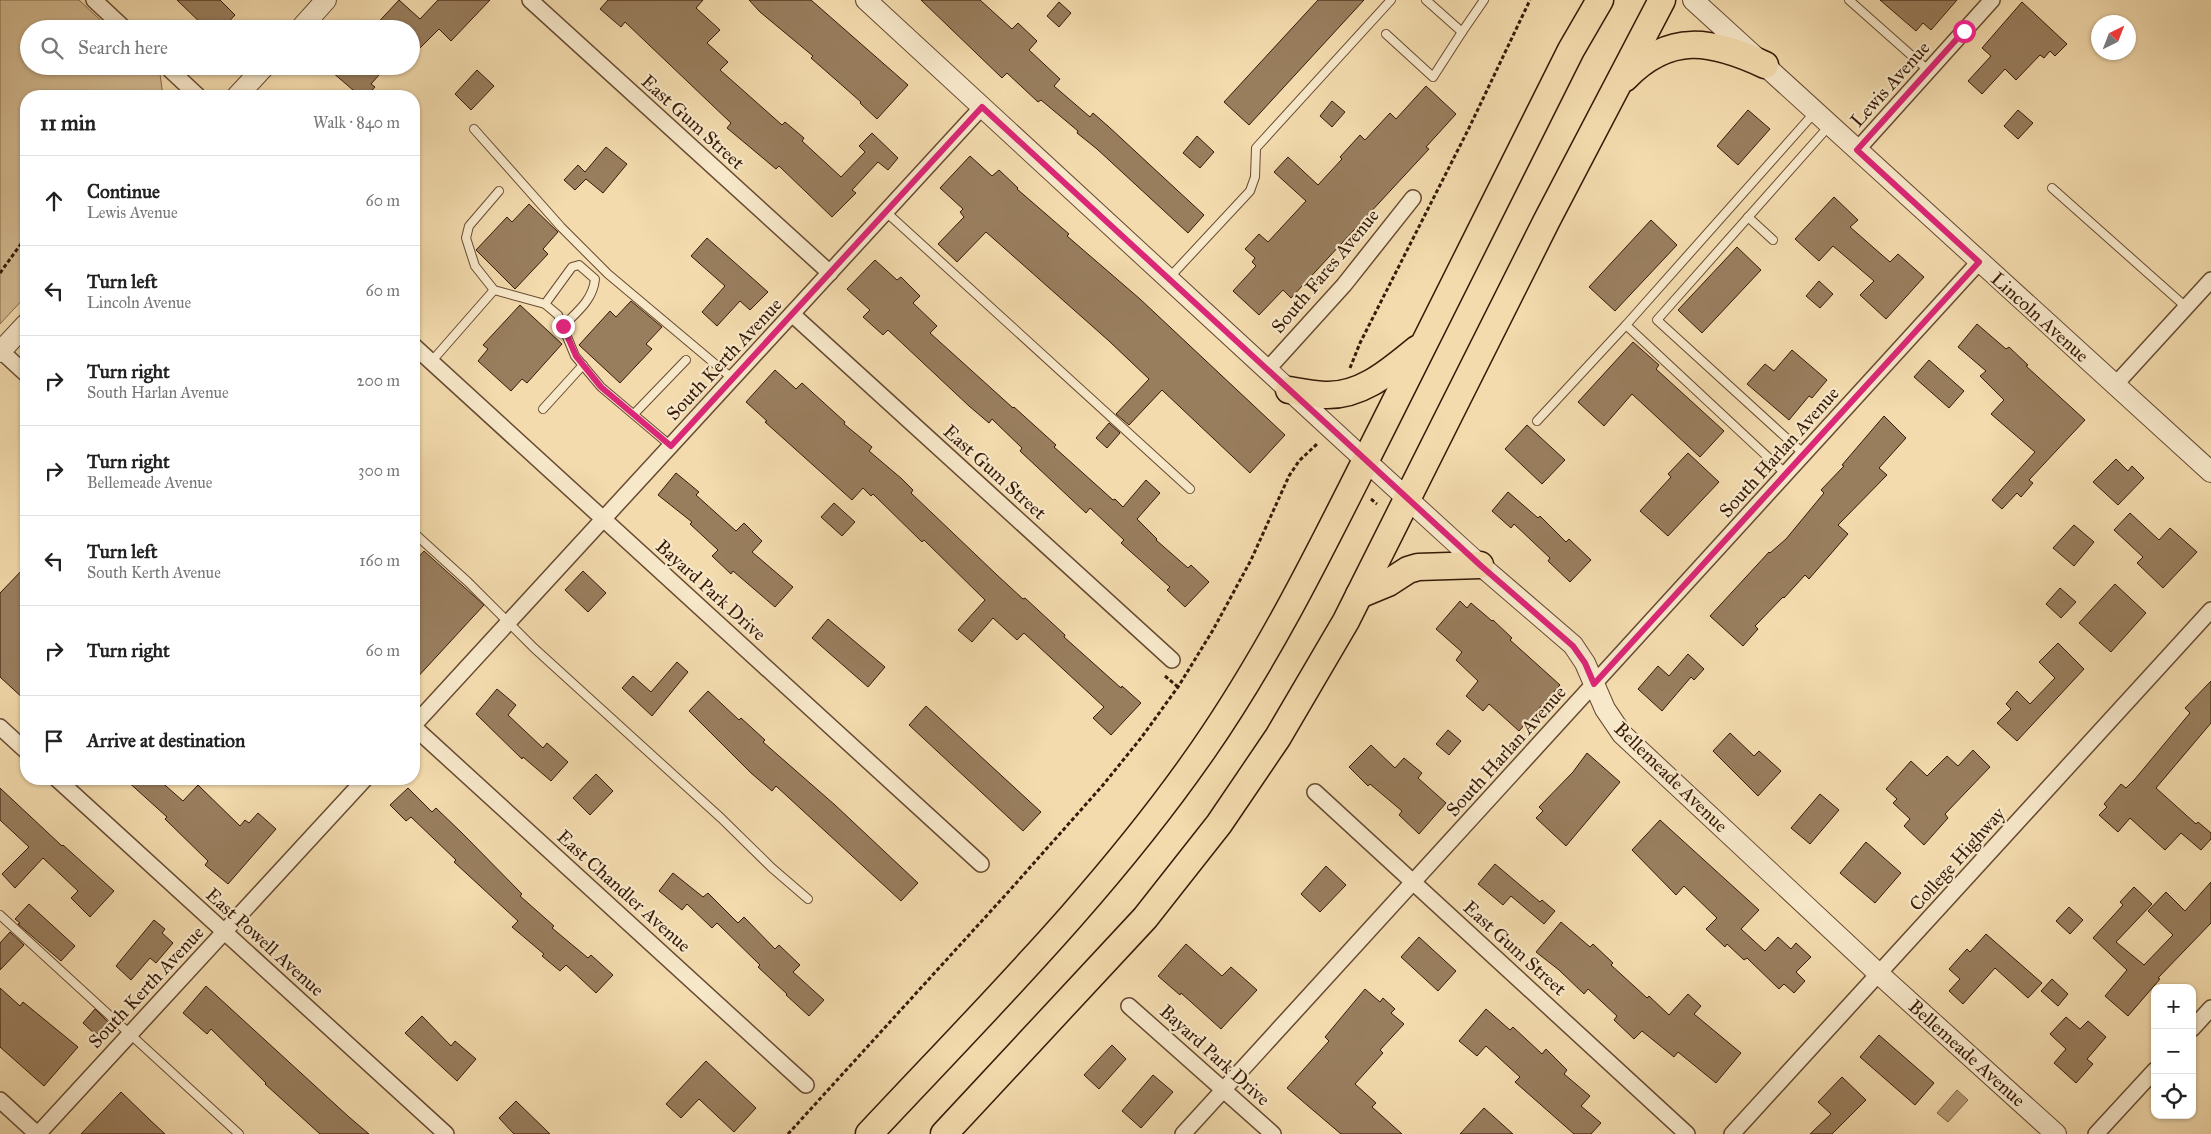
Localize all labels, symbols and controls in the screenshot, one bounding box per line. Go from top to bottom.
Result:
north arrow [2091,15,2136,60]
search box [20,20,420,75]
route start [1953,20,1976,43]
icon: search [38,34,66,62]
text: Search here [78,36,168,59]
street label: Lewis Avenue [1845,36,1935,132]
street label: East Gum Street [637,70,749,174]
text: 11 min [40,110,96,136]
text: Walk · 840 m [313,113,400,132]
text: Continue [87,180,160,203]
icon: ahead [40,187,68,215]
text: 60 m [366,191,400,210]
text: Lewis Avenue [87,203,178,222]
street label: South Fares Avenue [1266,204,1384,338]
street label: Lincoln Avenue [1986,267,2094,367]
text: Turn left [87,270,157,293]
icon: left [40,277,68,305]
text: 60 m [366,281,400,300]
text: Lincoln Avenue [87,293,191,312]
street label: South Kerth Avenue [661,293,787,425]
route end [552,315,575,338]
text: Turn right [87,360,170,383]
icon: right [40,367,68,395]
text: 200 m [357,371,400,390]
street label: South Harlan Avenue [1714,382,1844,522]
text: South Harlan Avenue [87,383,229,402]
street label: East Gum Street [939,420,1051,524]
text: Turn right [87,450,170,473]
icon: right [40,457,68,485]
text: 300 m [358,461,400,480]
text: Bellemeade Avenue [87,473,213,492]
street label: Bayard Park Drive [651,535,771,646]
text: Turn left [87,540,157,563]
icon: left [40,547,68,575]
text: 160 m [359,551,400,570]
text: South Kerth Avenue [87,563,221,582]
icon: right [40,637,68,665]
text: Turn right [87,639,170,662]
text: 60 m [366,641,400,660]
street label: South Harlan Avenue [1441,681,1571,821]
street label: Bellemeade Avenue [1609,717,1733,837]
icon: arrive [40,727,68,755]
text: Arrive at destination [87,729,245,752]
street label: College Highway [1904,802,2011,916]
street label: East Chandler Avenue [552,825,696,957]
street label: East Powell Avenue [201,883,329,1001]
street label: East Gum Street [1459,896,1571,1000]
street label: South Kerth Avenue [83,921,209,1053]
map controls [2151,984,2196,1119]
button: + [2151,984,2196,1029]
street label: Bellemeade Avenue [1904,995,2030,1111]
street label: Bayard Park Drive [1155,1000,1275,1111]
button: − [2151,1029,2196,1074]
button: locate [2151,1074,2196,1119]

